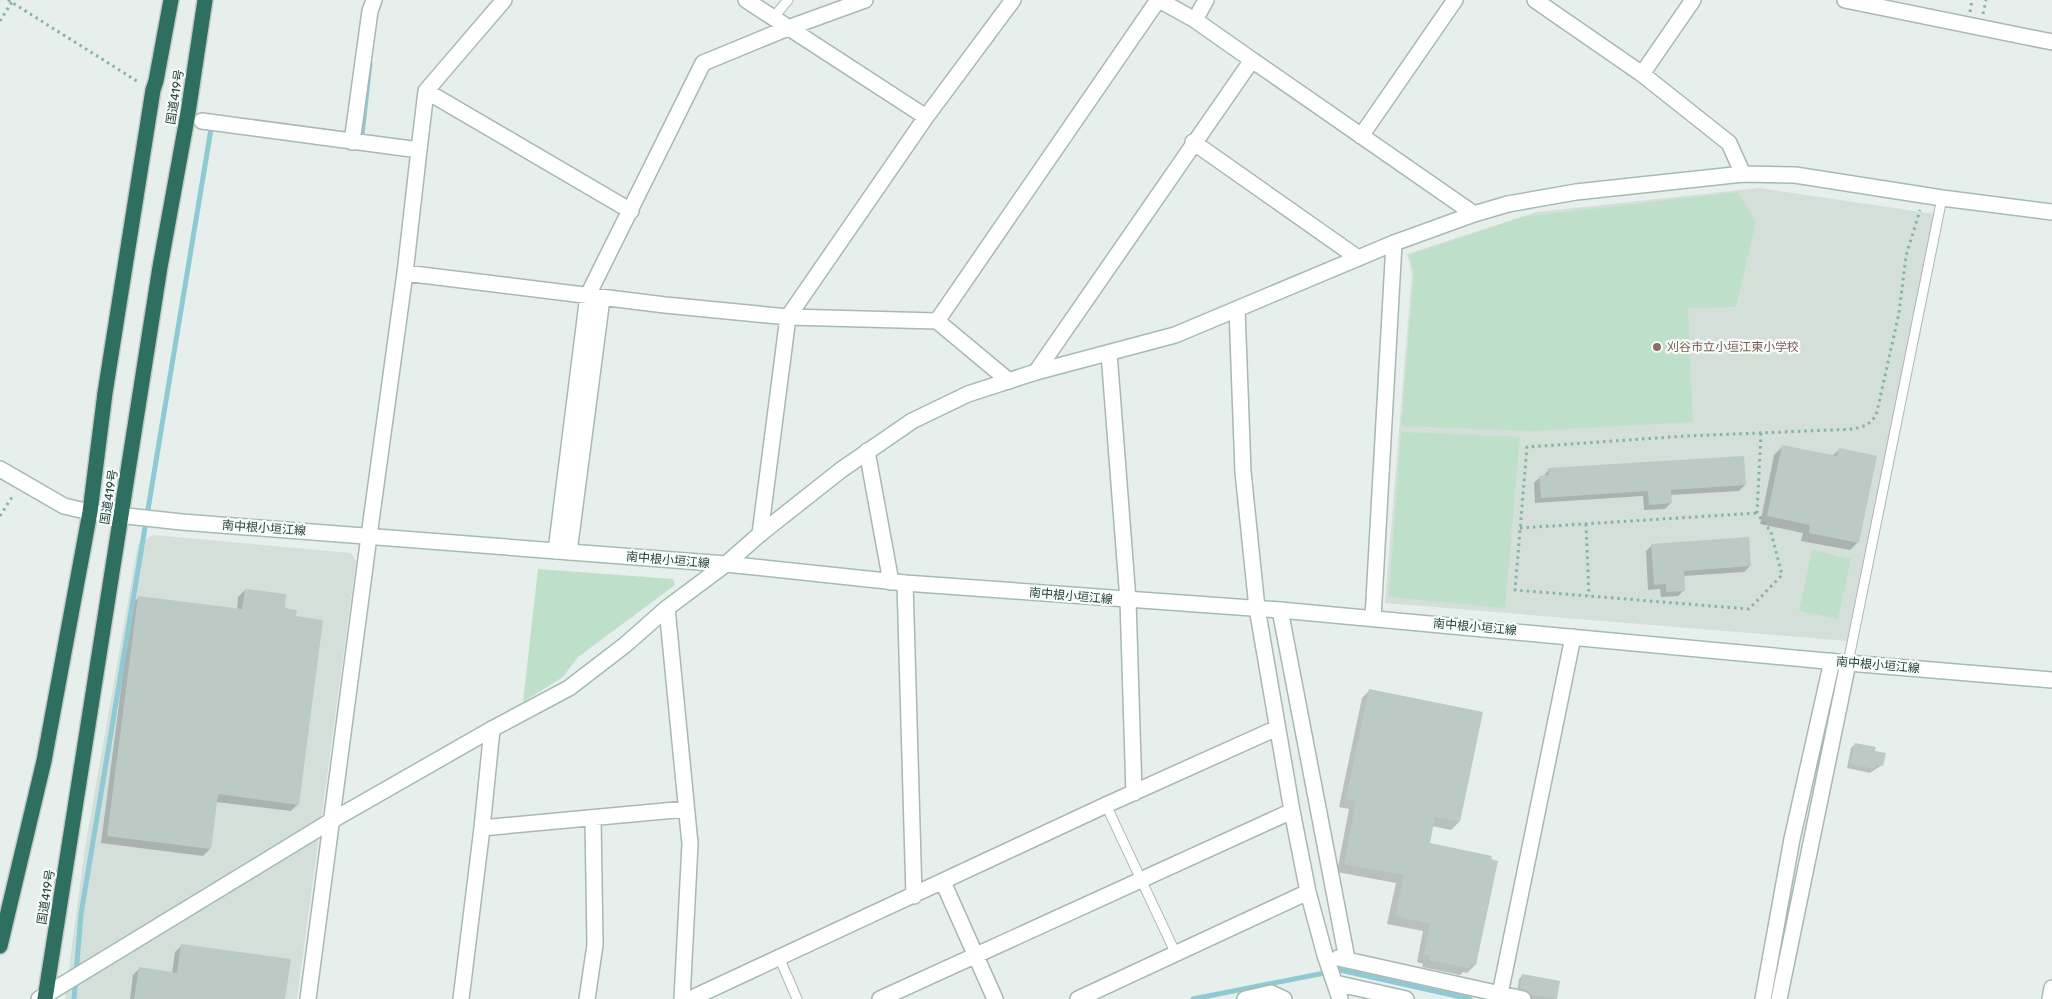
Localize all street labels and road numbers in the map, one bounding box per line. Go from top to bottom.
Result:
street label: 国道419号 [164,69,186,125]
street label: 国道419号 [98,469,120,525]
street label: 南中根小垣江線 [222,518,306,538]
street label: 南中根小垣江線 [626,549,710,571]
street label: 南中根小垣江線 [1029,585,1113,607]
street label: 南中根小垣江線 [1433,616,1517,638]
street label: 南中根小垣江線 [1836,654,1920,676]
street label: 国道419号 [35,869,57,925]

